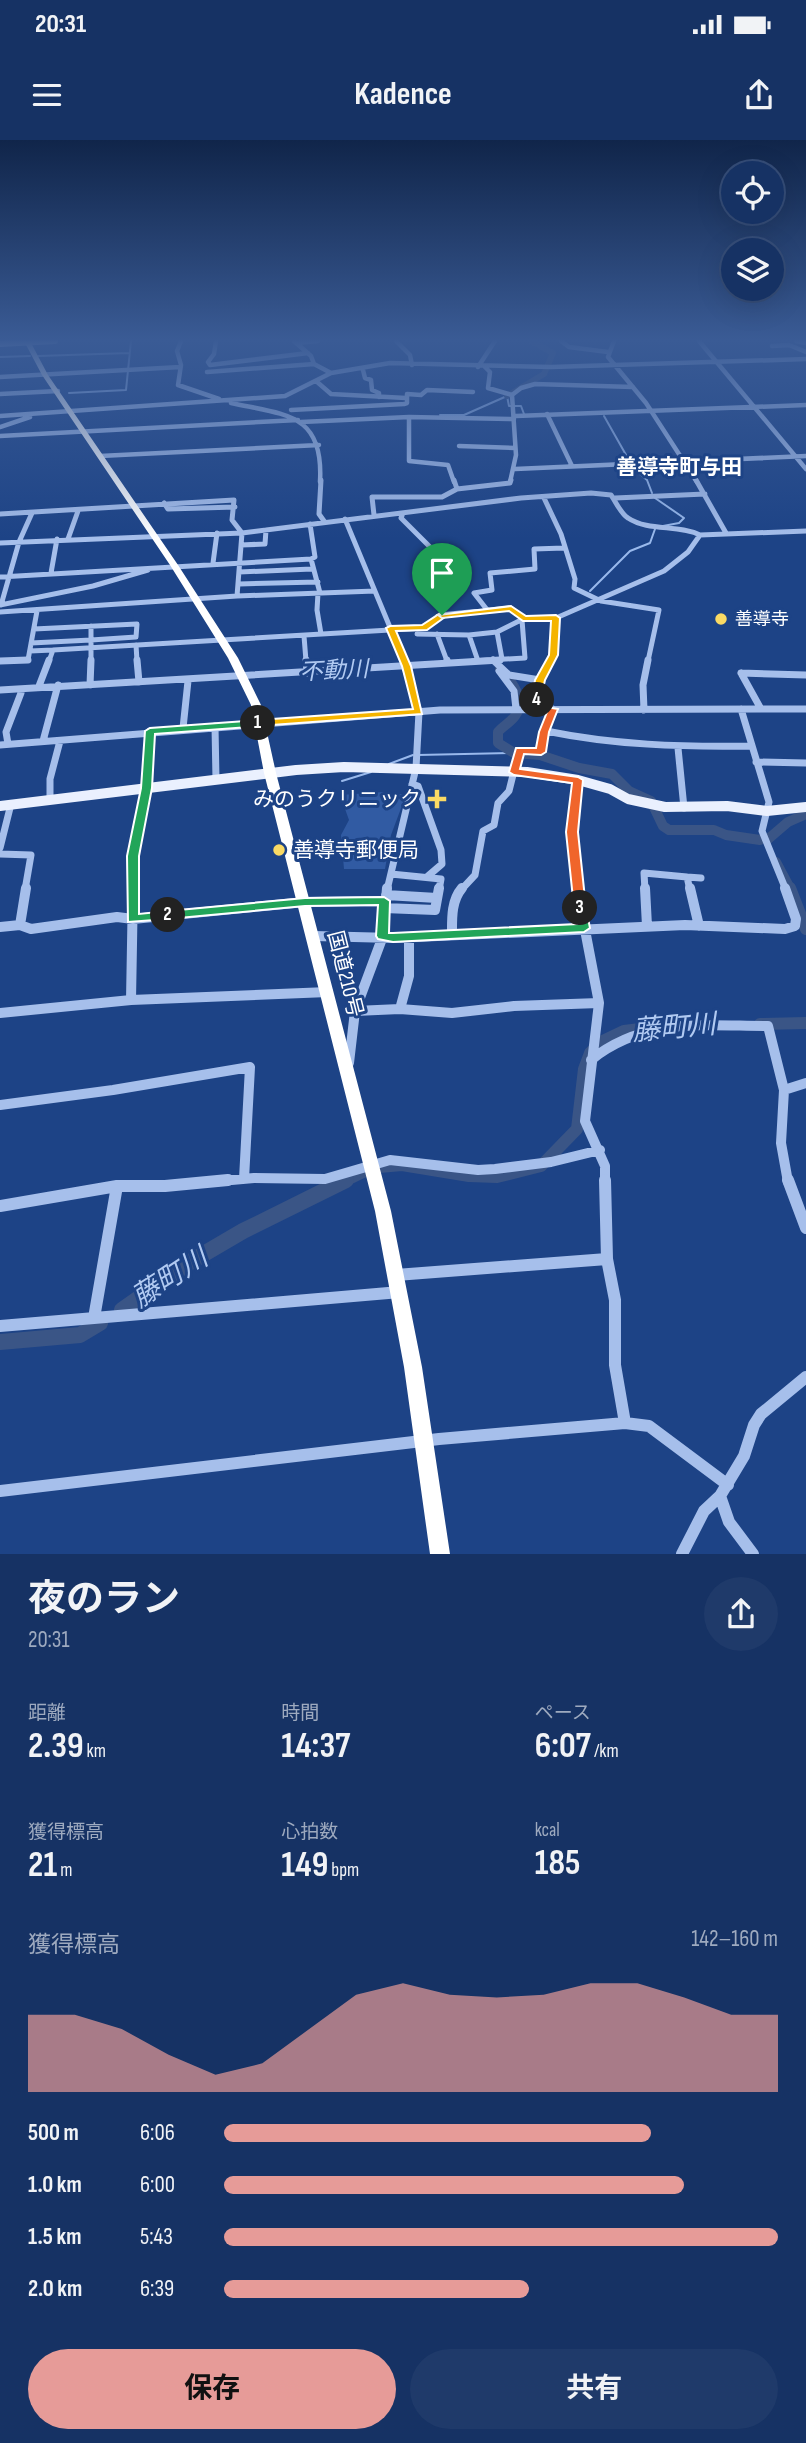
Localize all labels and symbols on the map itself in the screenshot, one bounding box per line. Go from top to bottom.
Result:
district label: 善導寺町与田 [616,455,742,480]
pin [412,543,472,615]
place label: 善導寺 [735,609,789,630]
marker: 善導寺 [713,611,729,627]
water label: 不動川 [299,655,372,687]
pin: 4 [520,682,554,718]
pin: 1 [240,706,276,740]
place label: みのうクリニック [253,787,421,812]
marker: みのうクリニック [427,789,447,809]
place label: 善導寺郵便局 [293,838,419,863]
marker: 善導寺郵便局 [271,842,287,858]
pin: 3 [562,890,598,926]
pin: 2 [150,898,186,932]
street label: 国道210号 [322,928,368,1020]
water label: 藤町川 [631,1008,720,1048]
water label: 藤町川 [126,1240,217,1315]

